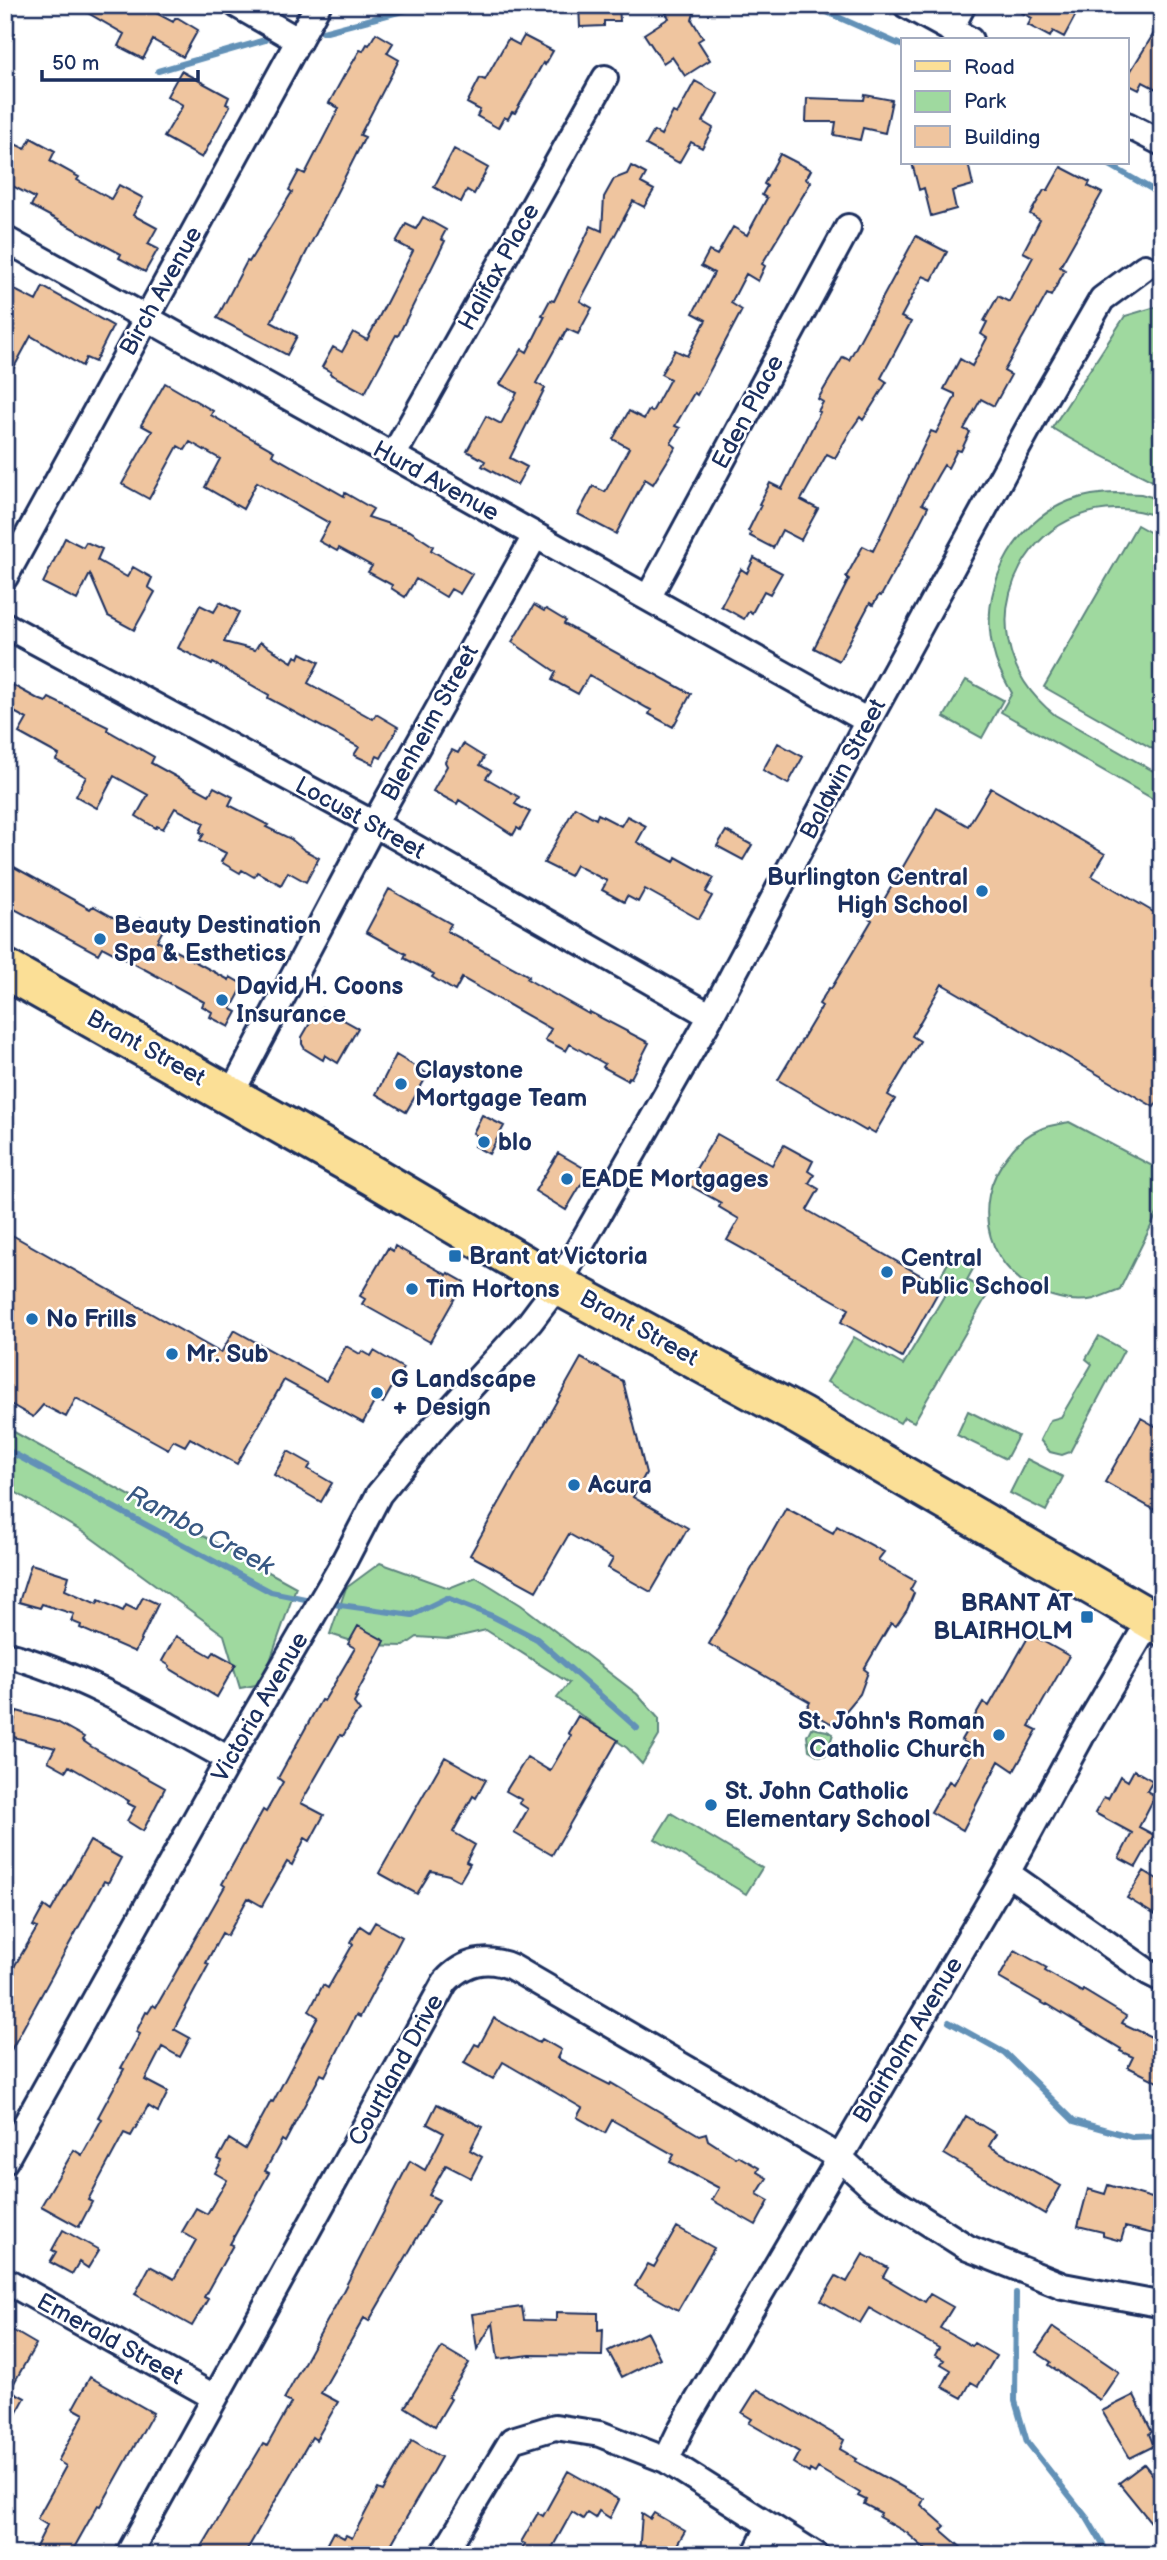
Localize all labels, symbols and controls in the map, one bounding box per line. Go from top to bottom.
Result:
scale bar [42,38,198,82]
legend [901,38,1128,164]
text: 50 m [52,51,99,76]
text: Road [964,55,1015,80]
text: Park [964,89,1007,114]
text: Building [964,125,1040,150]
street label: Halifax Place [452,198,546,336]
street label: Birch Avenue [114,221,208,361]
street label: Eden Place [706,350,790,474]
street label: Hurd Avenue [368,434,504,528]
street label: Blenheim Street [375,639,485,806]
street label: Baldwin Street [794,693,893,844]
street label: Locust Street [290,770,431,866]
place label: Burlington Central High School [767,863,968,920]
marker: Burlington Central High School [974,883,990,899]
place label: Beauty Destination Spa & Esthetics [114,911,321,968]
marker: Beauty Destination Spa & Esthetics [92,931,108,947]
place label: David H. Coons Insurance [236,972,404,1029]
marker: David H. Coons Insurance [214,992,230,1008]
street label: Brant Street [82,1004,211,1093]
place label: Claystone Mortgage Team [415,1056,587,1113]
marker: Claystone Mortgage Team [393,1076,409,1092]
place label: blo [498,1128,532,1157]
marker: blo [476,1134,492,1150]
place label: EADE Mortgages [581,1165,769,1194]
marker: EADE Mortgages [559,1171,575,1187]
place label: Brant at Victoria [469,1242,648,1271]
place label: Central Public School [901,1244,1049,1301]
marker: Brant at Victoria [447,1248,463,1264]
marker: Central Public School [879,1264,895,1280]
place label: Tim Hortons [426,1275,560,1304]
marker: Tim Hortons [404,1281,420,1297]
street label: Brant Street [575,1284,704,1373]
place label: No Frills [46,1305,137,1334]
marker: No Frills [24,1311,40,1327]
place label: Mr. Sub [186,1340,269,1369]
marker: Mr. Sub [164,1346,180,1362]
place label: G Landscape + Design [391,1365,536,1422]
marker: G Landscape + Design [369,1385,385,1401]
place label: Acura [587,1471,652,1500]
marker: Acura [566,1477,582,1493]
water label: Rambo Creek [121,1479,280,1583]
place label: BRANT AT BLAIRHOLM [933,1589,1073,1646]
marker: BRANT AT BLAIRHOLM [1079,1609,1095,1625]
street label: Victoria Avenue [205,1627,315,1787]
place label: St. John's Roman Catholic Church [798,1707,985,1764]
marker: St. John's Roman Catholic Church [991,1727,1007,1743]
place label: St. John Catholic Elementary School [725,1777,931,1834]
marker: St. John Catholic Elementary School [703,1797,719,1813]
street label: Blairholm Avenue [847,1952,969,2128]
street label: Courtland Drive [342,1989,450,2151]
street label: Emerald Street [32,2287,189,2391]

